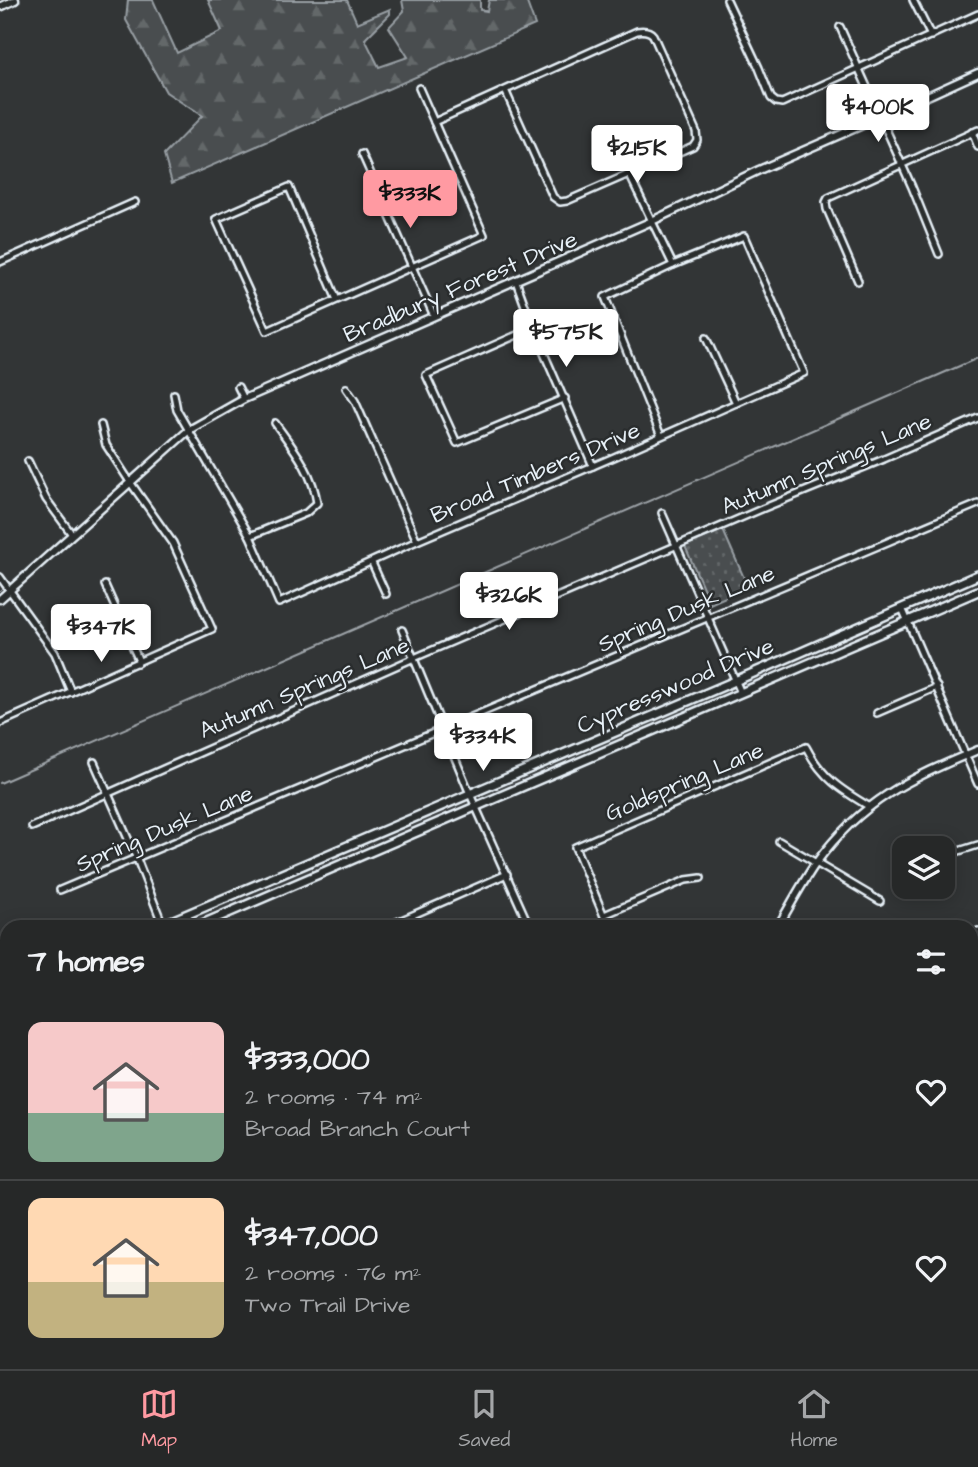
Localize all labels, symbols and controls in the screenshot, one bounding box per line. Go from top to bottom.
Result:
pin: $400K [829,85,927,144]
text: $400K [842,91,914,123]
pin: $215K [588,125,686,185]
text: $215K [607,132,667,164]
pin: $333K [361,170,459,230]
text: $333K [379,177,441,209]
street label: Bradbury Forest Drive [339,223,583,352]
pin: $575K [517,310,615,369]
text: $575K [529,316,603,348]
street label: Autumn Springs Lane [716,405,937,524]
street label: Broad Timbers Drive [426,414,645,532]
street label: Spring Dusk Lane [593,557,780,662]
pin: $326K [460,572,558,632]
text: $326K [476,579,542,611]
pin: $347K [52,604,150,664]
text: $347K [67,611,135,643]
street label: Autumn Springs Lane [194,629,415,748]
street label: Cypresswood Drive [572,630,779,743]
pin: $334K [434,714,532,773]
text: $334K [450,720,516,752]
street label: Goldspring Lane [600,734,769,831]
street label: Spring Dusk Lane [71,777,258,882]
map controls [892,836,955,899]
button: layers [892,836,955,899]
text: 7 homes [28,941,145,983]
icon: filters [912,943,950,981]
text: $333,000 [245,1039,370,1081]
icon: home [84,1050,168,1134]
icon: heart [912,1073,950,1111]
text: 2 rooms · 74 m² [245,1081,423,1113]
text: Broad Branch Court [245,1113,470,1145]
text: $347,000 [245,1215,378,1257]
icon: home [84,1226,168,1310]
icon: heart [912,1249,950,1287]
text: 2 rooms · 76 m² [245,1257,421,1289]
text: Two Trail Drive [245,1289,411,1321]
tab: Map [140,1385,178,1454]
tab: Saved [458,1385,510,1454]
tab: Home [791,1385,838,1454]

